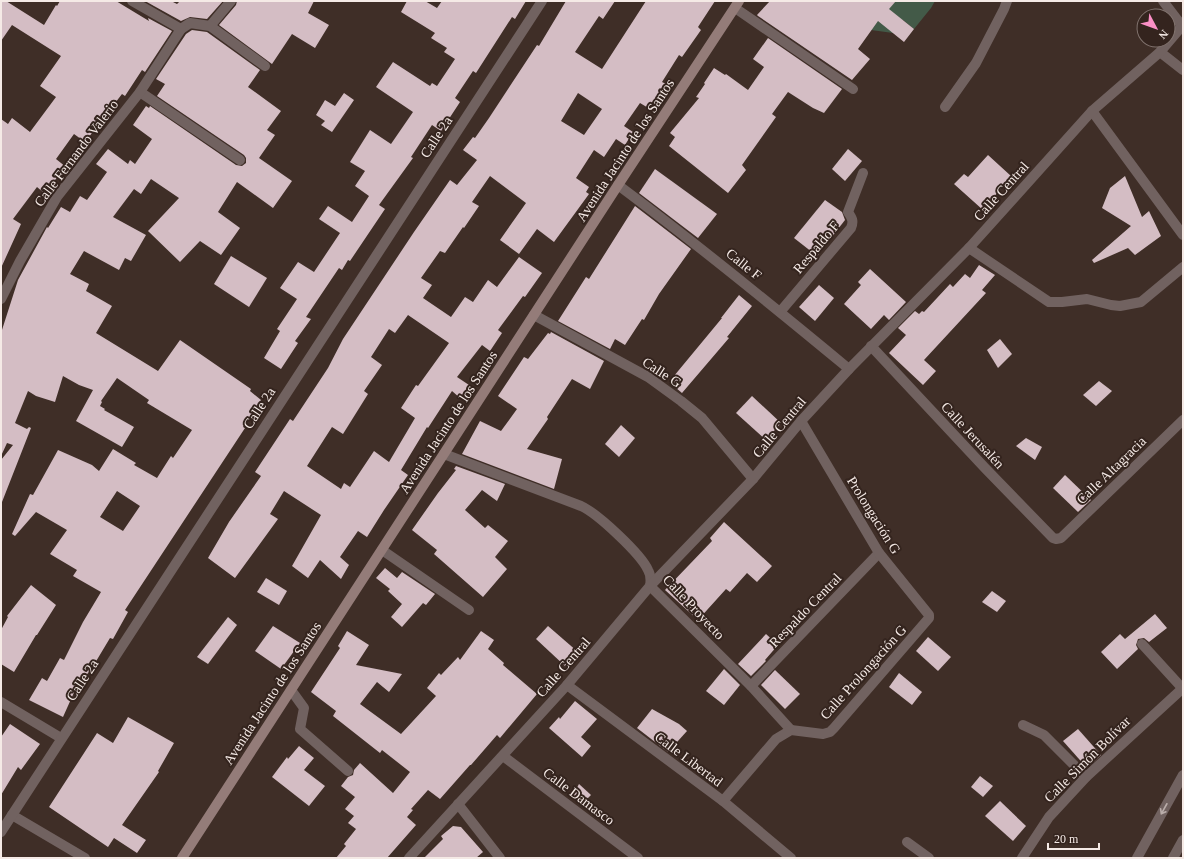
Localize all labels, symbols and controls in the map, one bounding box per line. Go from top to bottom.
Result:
north arrow [1136,8,1176,48]
text: N [1156,28,1171,42]
street label: Avenida Jacinto de los Santos [574,76,677,224]
street label: Calle Fernando Valerio [31,97,121,210]
street label: Calle 2a [418,113,456,161]
street label: Calle Central [971,159,1032,224]
street label: Respaldo F [790,218,843,276]
street label: Calle F [723,246,764,283]
street label: Avenida Jacinto de los Santos [397,348,500,496]
street label: Calle G [640,354,684,390]
street label: Calle 2a [241,384,279,432]
street label: Calle Central [750,394,809,461]
street label: Calle Jerusalén [938,399,1007,472]
street label: Calle Altagracia [1074,433,1150,507]
street label: Prolongación G [844,474,903,557]
street label: Respaldo Central [766,570,844,650]
street label: Calle Proyecto [660,572,727,643]
street label: Avenida Jacinto de los Santos [221,619,324,767]
street label: Calle Prolongación G [817,622,910,722]
street label: Calle Central [533,634,593,700]
street label: Calle 2a [64,656,102,704]
street label: Calle Simón Bolívar [1041,713,1134,805]
street label: Calle Libertad [652,729,725,790]
street label: Calle Damasco [540,765,617,828]
one-way arrow [1160,803,1167,815]
scale bar [1048,825,1099,851]
text: 20 m [1054,832,1079,846]

